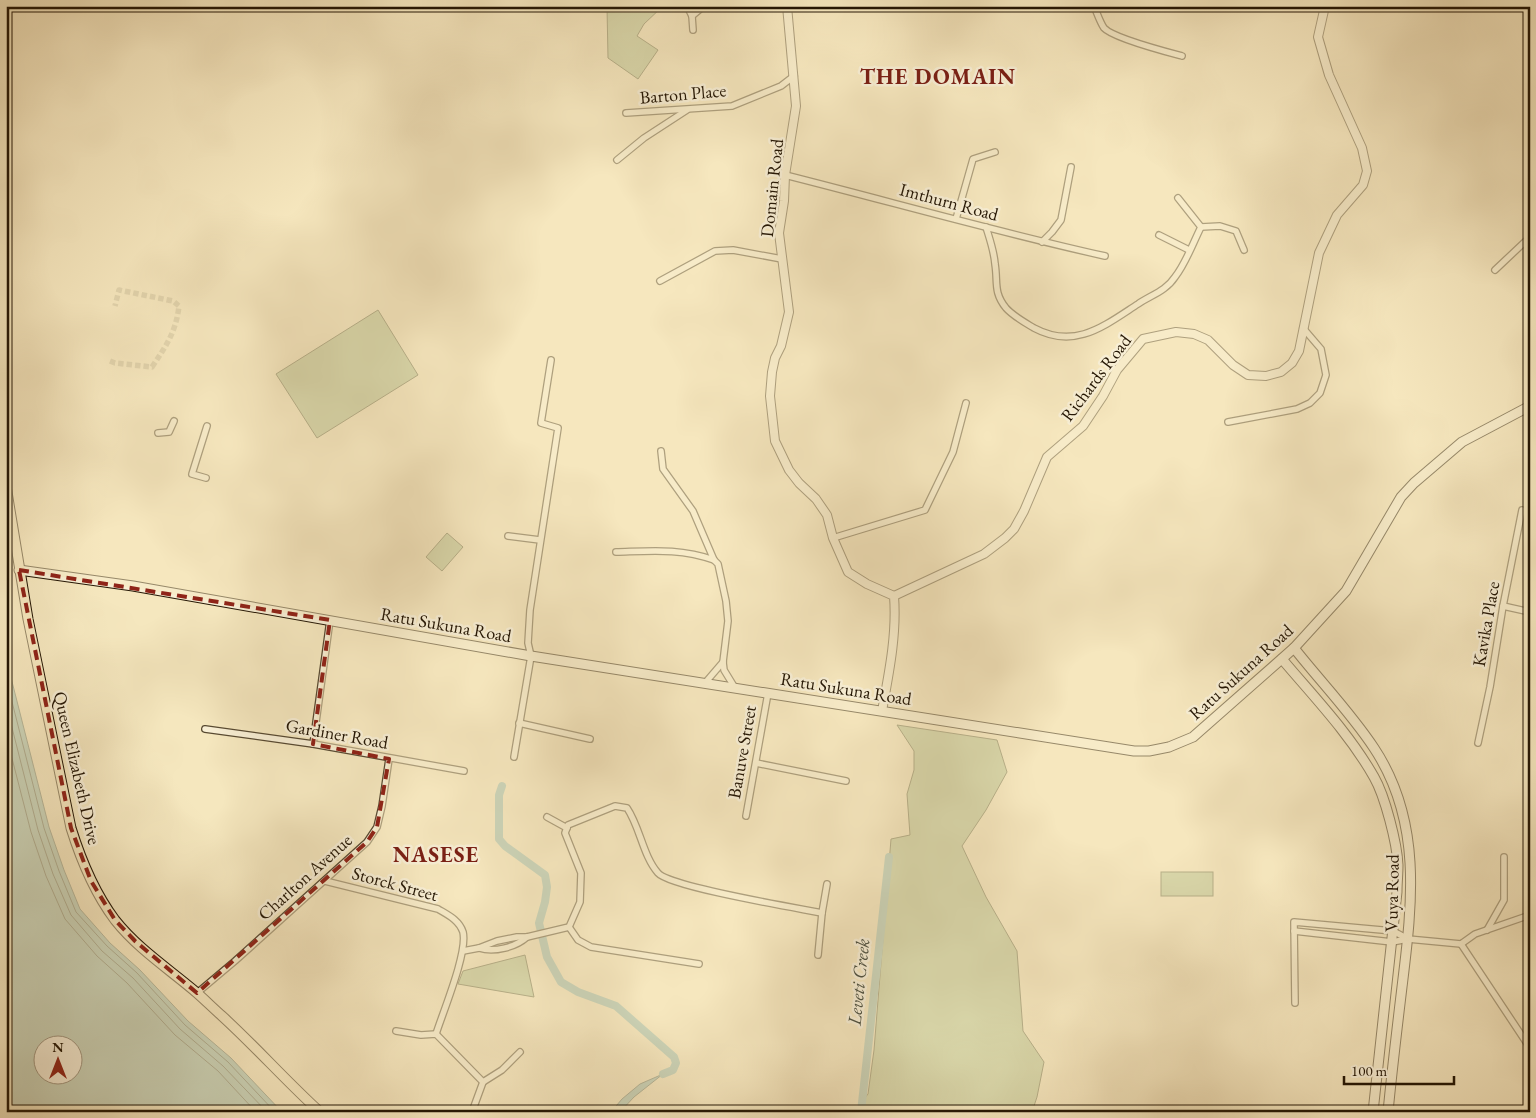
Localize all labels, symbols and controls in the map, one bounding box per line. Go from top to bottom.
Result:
district label: THE DOMAIN [860,62,1016,91]
street label: Barton Place [639,78,727,109]
street label: Domain Road [755,137,788,238]
street label: Imthurn Road [897,177,1002,226]
street label: Richards Road [1055,329,1136,426]
street label: Kavika Place [1467,580,1504,668]
street label: Ratu Sukuna Road [379,602,514,647]
street label: Ratu Sukuna Road [1184,618,1298,725]
street label: Ratu Sukuna Road [779,667,914,710]
street label: Queen Elizabeth Drive [49,689,106,847]
street label: Banuve Street [722,703,761,800]
street label: Gardiner Road [284,713,391,754]
street label: Charlton Avenue [253,828,357,925]
district label: NASESE [393,840,479,869]
street label: Vuya Road [1379,853,1404,932]
street label: Storck Street [350,861,441,906]
water label: Leveti Creek [841,937,876,1028]
north arrow [32,1036,82,1086]
text: N [52,1038,64,1056]
scale bar [1344,1053,1454,1085]
text: 100 m [1351,1061,1388,1080]

